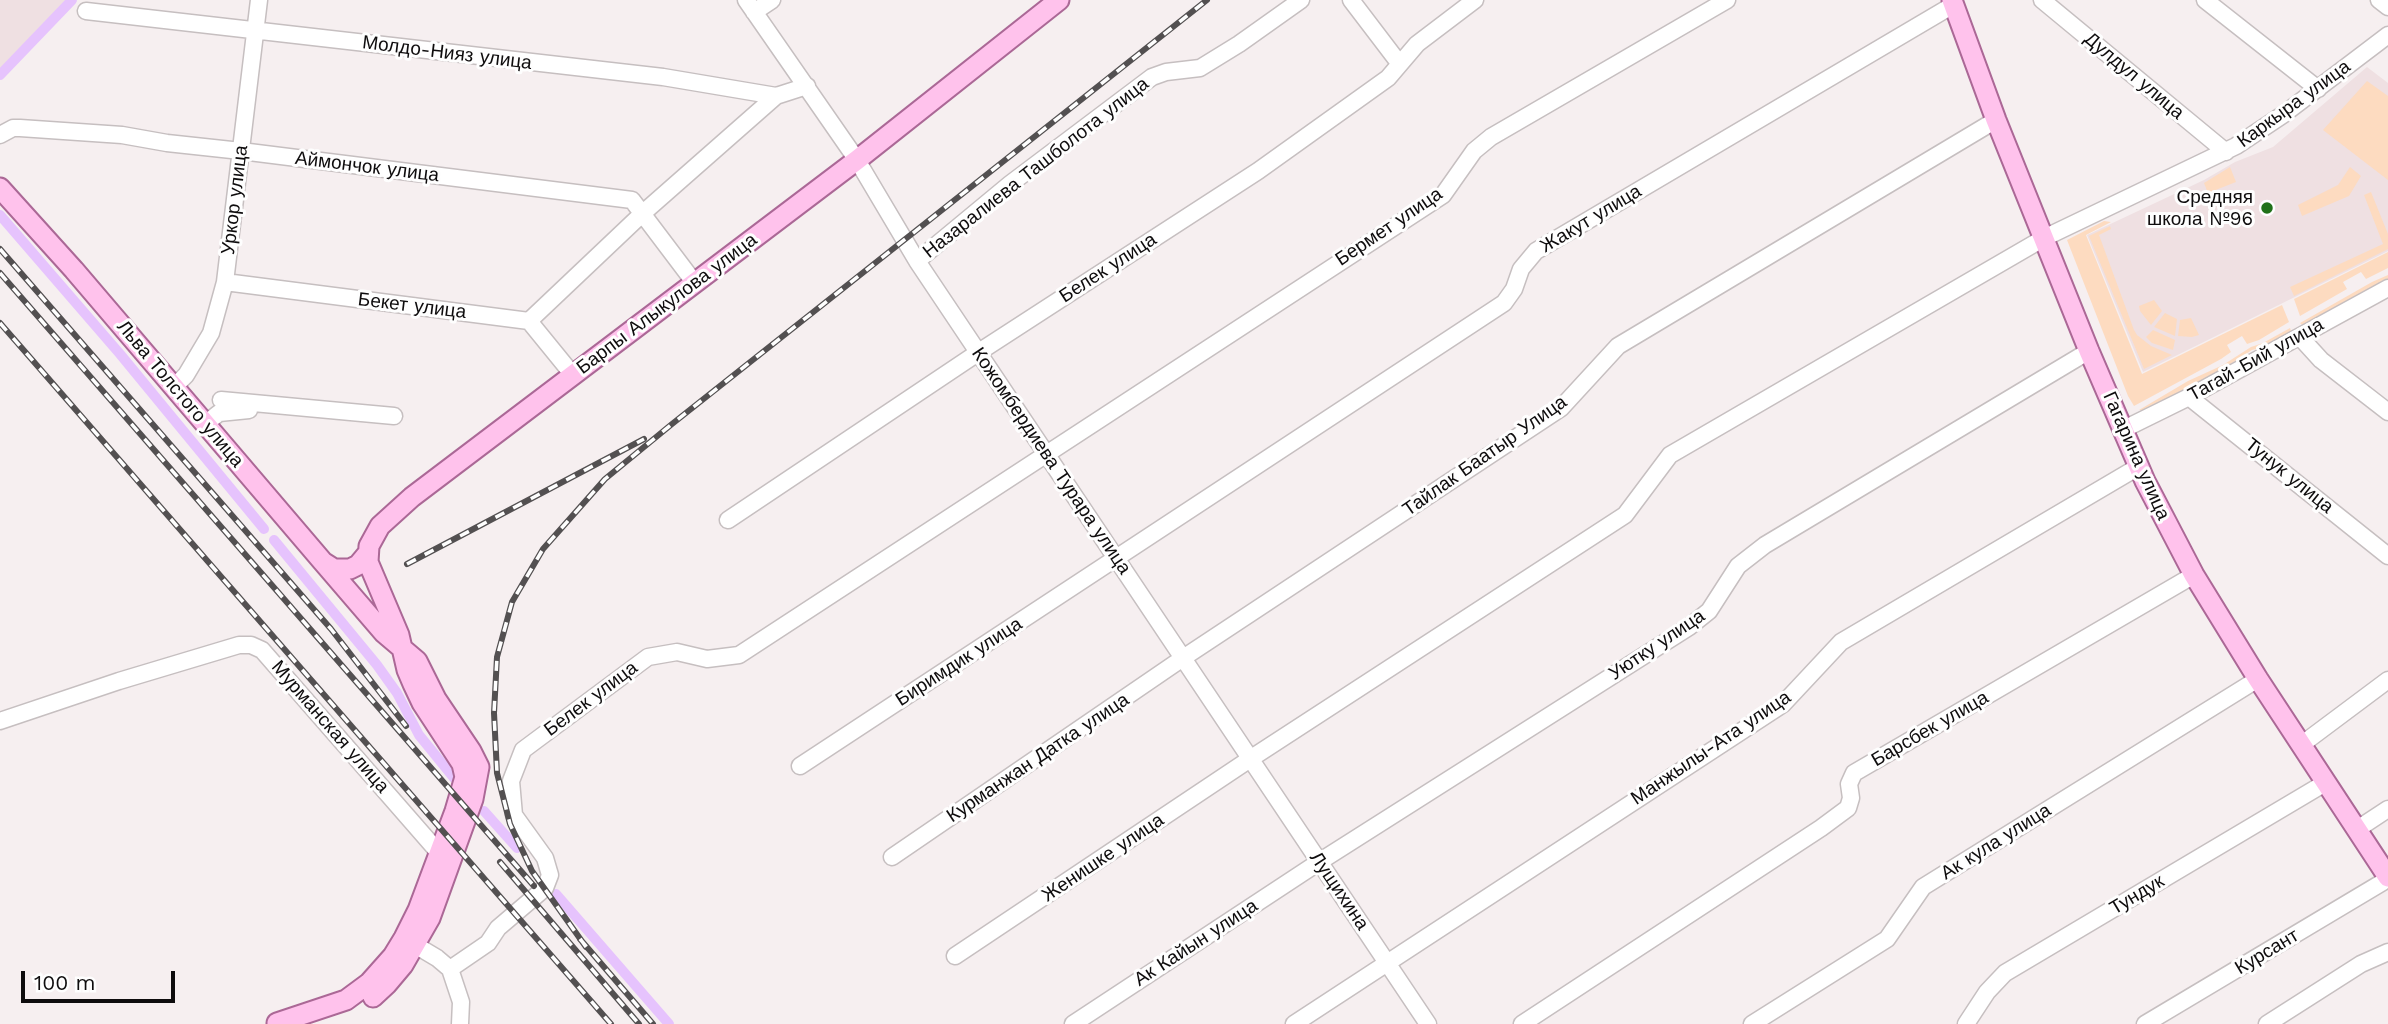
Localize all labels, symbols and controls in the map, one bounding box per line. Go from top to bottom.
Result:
street label: Дулдул улица [2079,28,2189,124]
street label: Молдо-Нияз улица [361,31,533,75]
street label: Каркыра улица [2233,55,2355,153]
street label: Назаралиева Ташболота улица [918,73,1154,263]
street label: Уркор улица [217,144,253,256]
street label: Аймончок улица [294,147,440,187]
street label: Жакут улица [1536,180,1646,258]
street label: Бермет улица [1331,183,1447,271]
place label: Средняя школа №96 [2147,186,2253,230]
marker: Средняя школа №96 [2259,200,2275,216]
street label: Белек улица [1055,228,1161,308]
street label: Барпы Алыкулова улица [572,229,762,379]
street label: Бекет улица [357,288,467,324]
street label: Тагай-Бий улица [2184,313,2328,407]
street label: Льва Толстого улица [112,316,248,472]
street label: Кожомбердиева Турара улица [966,343,1136,579]
street label: Гагарина улица [2098,388,2174,524]
street label: Тайлак Баатыр Улица [1399,391,1571,521]
street label: Тунук улица [2240,433,2338,519]
street label: Уютку улица [1605,605,1709,685]
street label: Биримдик улица [892,613,1026,711]
street label: Мурманская улица [266,656,394,798]
street label: Белек улица [540,656,642,742]
street label: Манжылы-Ата улица [1627,686,1795,810]
street label: Барсбек улица [1867,686,1993,772]
street label: Курманжан Датка улица [942,688,1134,828]
street label: Ак кула улица [1937,799,2055,885]
street label: Женишке улица [1038,809,1168,907]
street label: Лущихина [1304,847,1374,935]
street label: Тундук [2106,870,2168,920]
street label: Ак Кайын улица [1130,895,1262,991]
street label: Курсант [2231,924,2303,980]
scale bar [24,958,178,1002]
text: 100 m [34,970,96,995]

